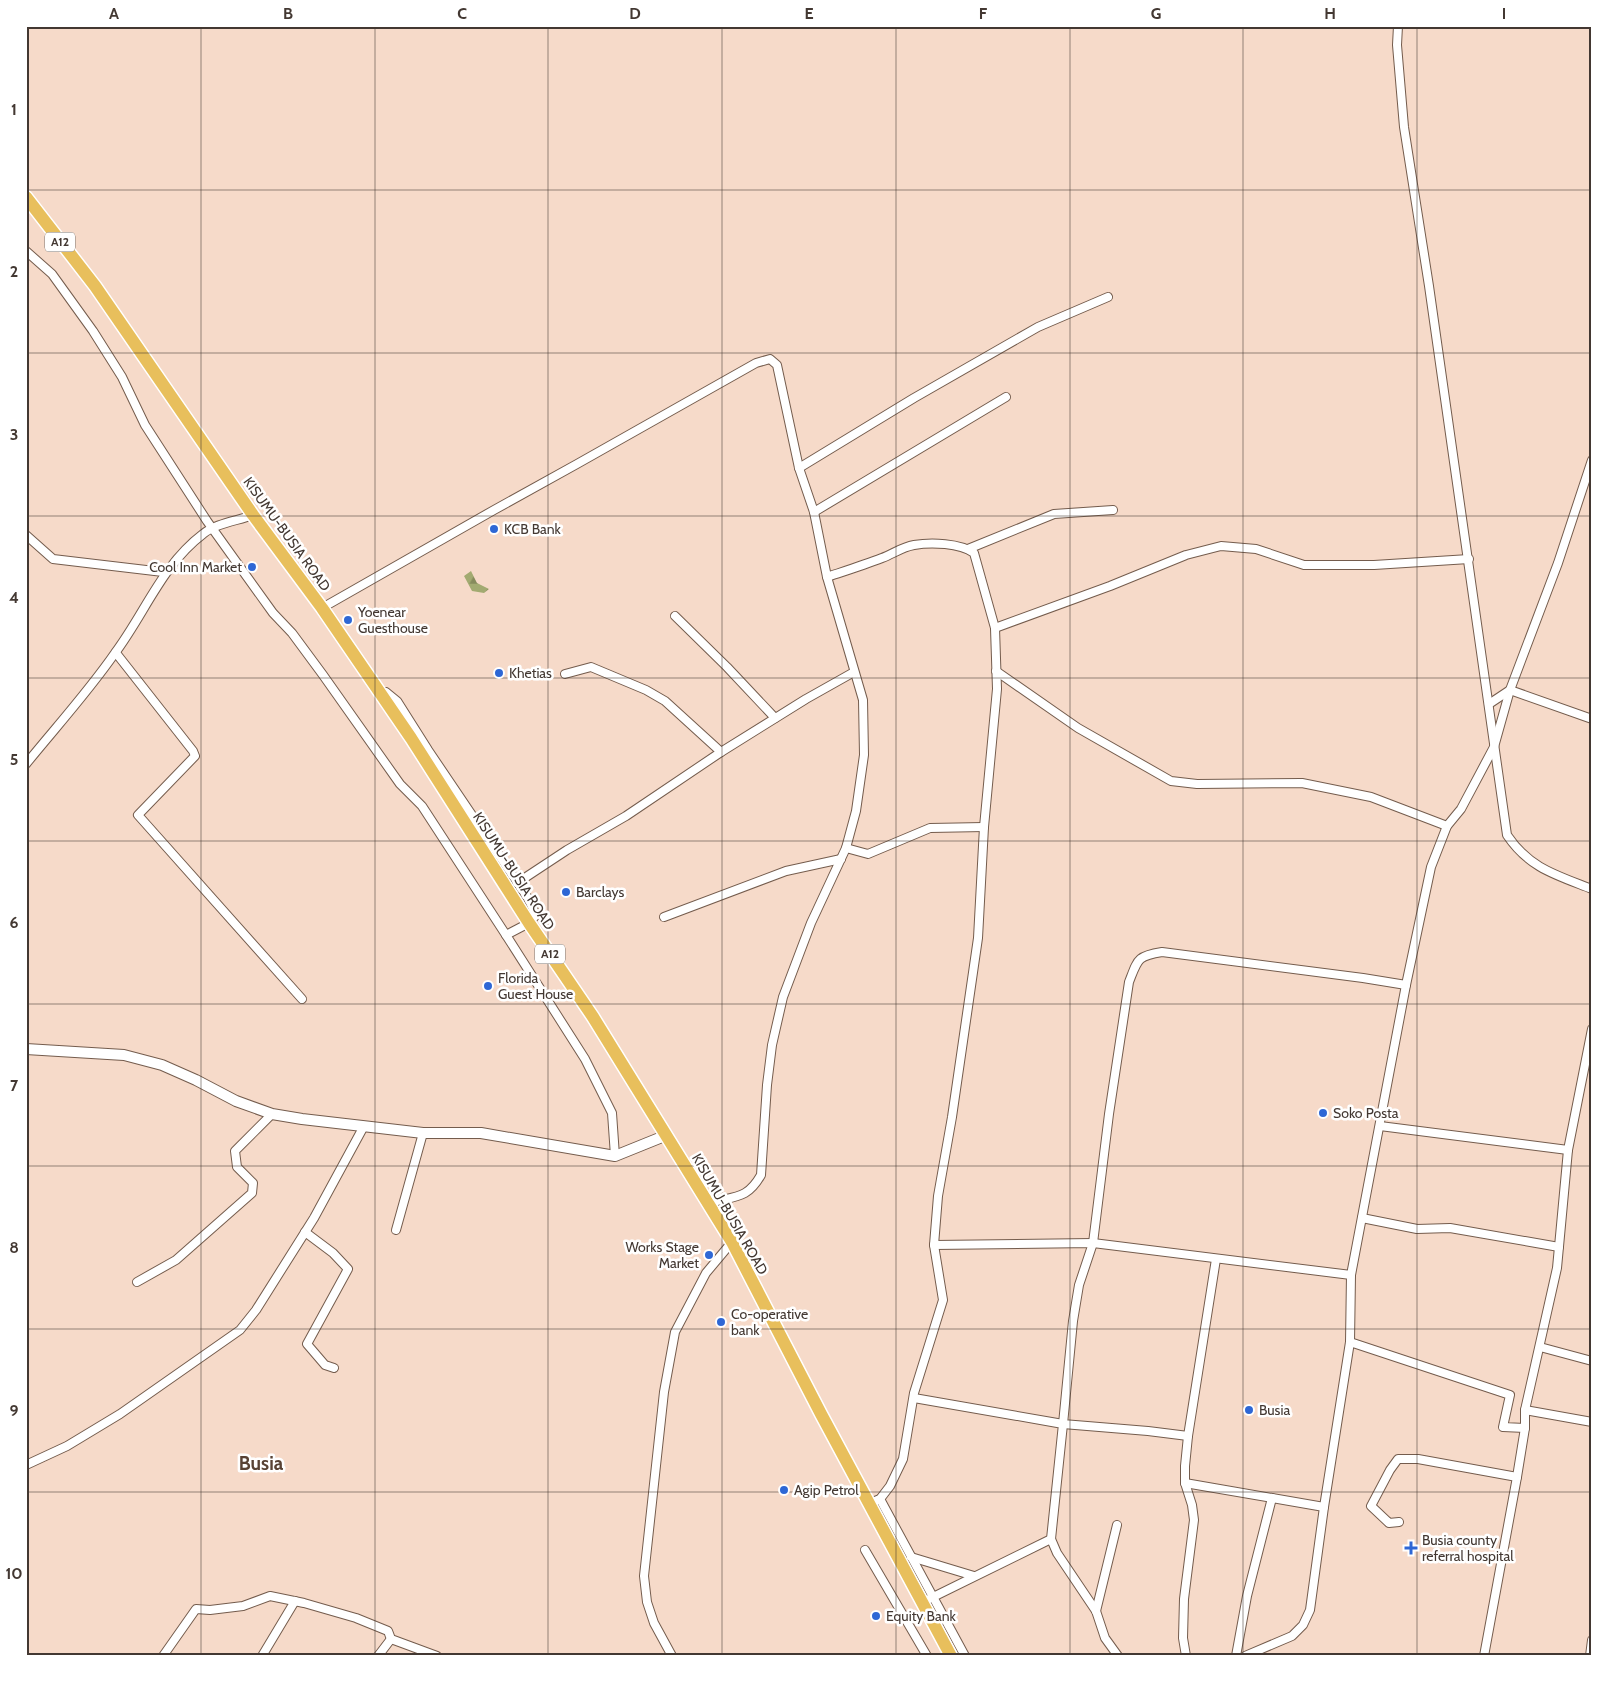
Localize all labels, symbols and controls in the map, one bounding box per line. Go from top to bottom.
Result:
text: A [109,4,119,23]
text: B [283,4,293,23]
text: C [457,4,467,23]
text: D [629,4,641,23]
text: E [804,4,814,23]
text: F [979,4,988,23]
text: G [1151,4,1161,23]
text: H [1324,4,1336,23]
text: I [1502,4,1506,23]
text: 1 [11,100,17,119]
road number: A12 [45,232,75,252]
text: 2 [10,262,18,281]
text: 3 [10,425,18,444]
street label: KISUMU-BUSIA ROAD [239,473,335,595]
place label: KCB Bank [504,520,562,538]
marker: KCB Bank [488,523,500,535]
place label: Cool Inn Market [149,558,242,576]
marker: Cool Inn Market [246,561,258,573]
text: 4 [9,588,19,607]
place label: Yoenear Guesthouse [357,603,428,637]
marker: Yoenear Guesthouse [342,614,354,626]
place label: Khetias [509,664,552,682]
marker: Khetias [493,667,505,679]
text: 5 [10,750,18,769]
street label: KISUMU-BUSIA ROAD [469,809,559,933]
place label: Barclays [576,883,624,901]
marker: Barclays [560,886,572,898]
text: 6 [10,913,19,932]
road number: A12 [535,944,565,964]
place label: Florida Guest House [498,969,573,1003]
marker: Florida Guest House [482,980,494,992]
text: 7 [10,1076,19,1095]
place label: Soko Posta [1333,1104,1399,1122]
marker: Soko Posta [1317,1107,1329,1119]
street label: KISUMU-BUSIA ROAD [688,1150,772,1278]
text: 8 [9,1238,19,1257]
place label: Works Stage Market [625,1238,699,1272]
marker: Works Stage Market [703,1249,715,1261]
place label: Co-operative bank [731,1305,808,1339]
marker: Co-operative bank [715,1316,727,1328]
text: 9 [10,1401,19,1420]
place label: Busia [1259,1401,1290,1419]
marker: Busia [1243,1404,1255,1416]
district label: Busia [239,1452,284,1475]
place label: Agip Petrol [794,1481,859,1499]
marker: Agip Petrol [778,1484,790,1496]
place label: Busia county referral hospital [1422,1531,1514,1565]
marker: Busia county referral hospital [1404,1541,1418,1555]
text: 10 [5,1564,23,1583]
place label: Equity Bank [886,1607,956,1625]
marker: Equity Bank [870,1610,882,1622]

